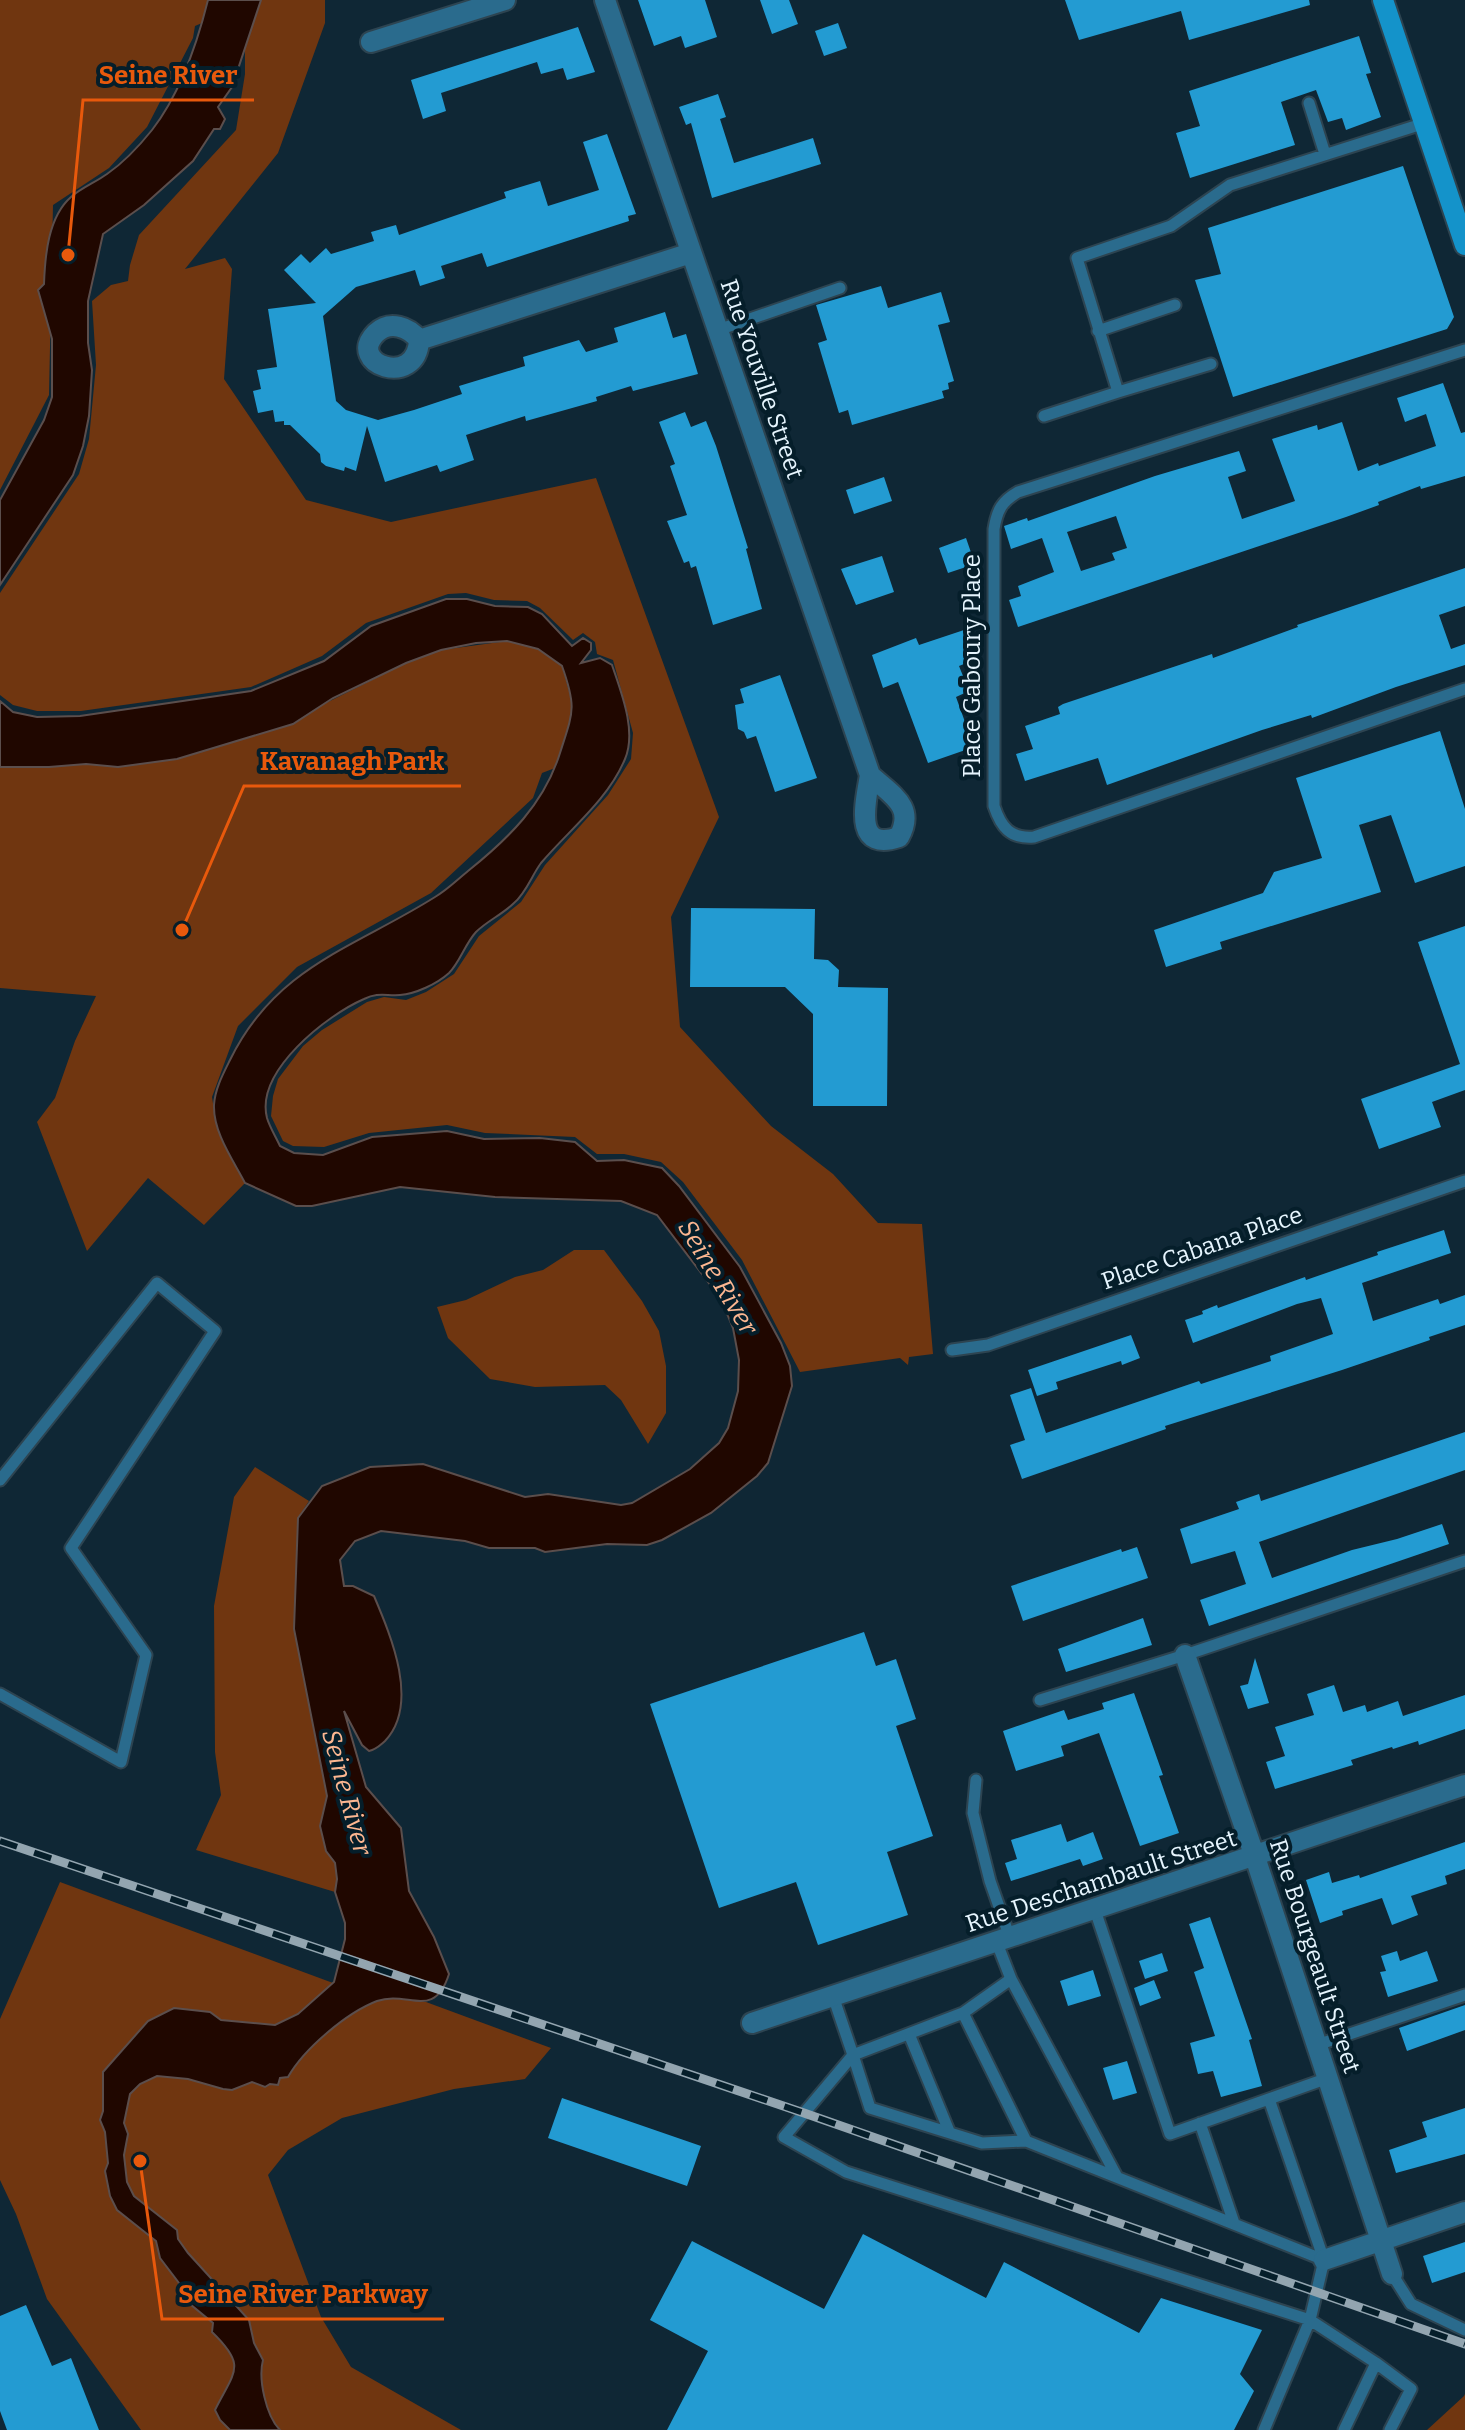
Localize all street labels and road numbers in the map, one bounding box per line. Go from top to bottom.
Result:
street label: Rue Youville Street [715,275,809,483]
street label: Place Gaboury Place [958,554,986,778]
street label: Place Cabana Place [1098,1201,1306,1295]
street label: Rue Deschambault Street [962,1824,1240,1938]
street label: Rue Bourgeault Street [1264,1835,1366,2077]

